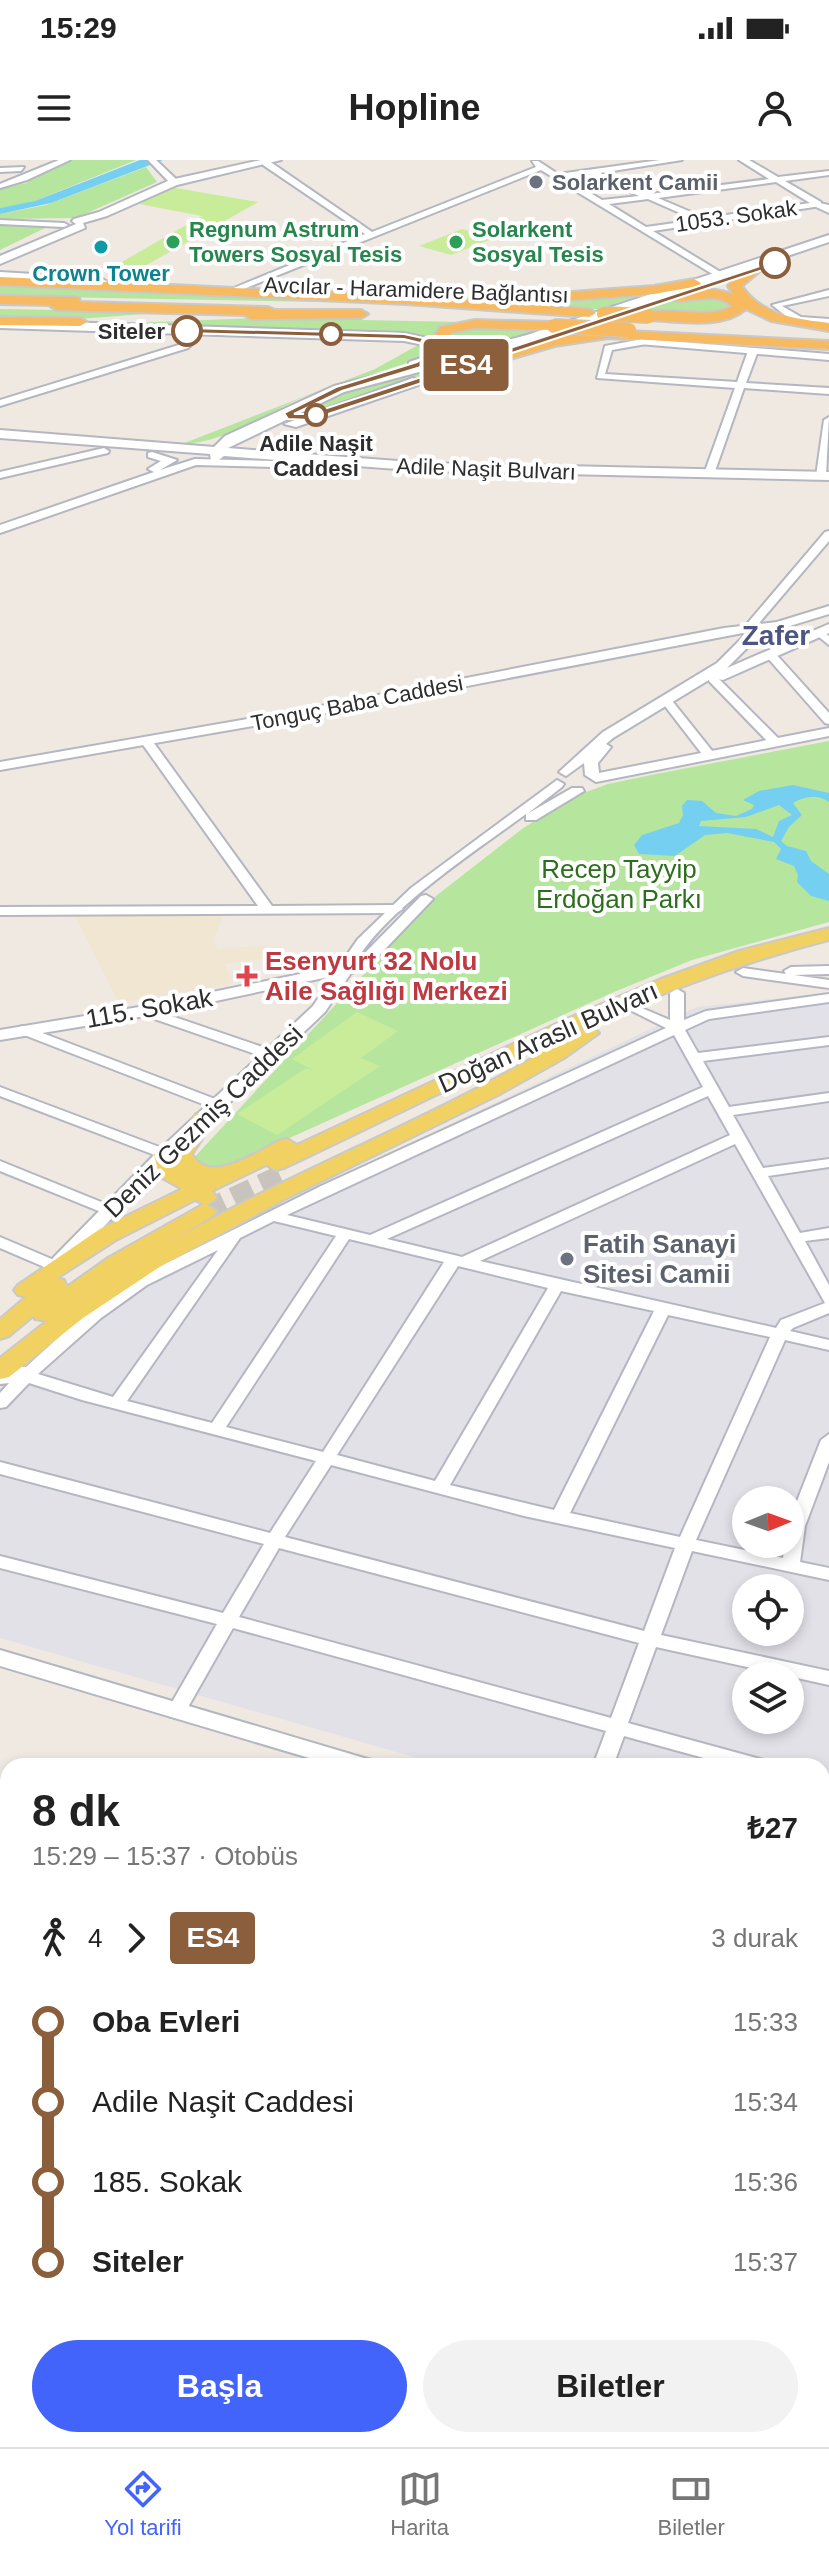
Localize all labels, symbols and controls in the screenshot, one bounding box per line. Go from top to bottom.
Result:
text: 15:29 [40,11,117,44]
icon: menu [32,86,76,130]
icon: person [753,86,797,130]
text: Hopline [349,87,481,128]
place label: Solarkent Camii [552,170,718,195]
marker: Solarkent Camii [527,173,545,191]
street label: 1053. Sokak [674,195,799,237]
place label: Regnum Astrum Towers Sosyal Tesis [189,217,402,267]
place label: Solarkent Sosyal Tesis [472,217,604,267]
marker: Regnum Astrum Towers Sosyal Tesis [164,233,182,251]
marker: Solarkent Sosyal Tesis [447,233,465,251]
marker: Crown Tower [92,238,110,256]
unlabelled marker [760,248,790,278]
place label: Crown Tower [32,261,170,286]
street label: Avcılar - Haramidere Bağlantısı [263,272,569,308]
marker: Siteler [172,316,202,346]
place label: Siteler [98,319,165,344]
unlabelled marker [320,323,342,345]
line badge: ES4 [420,339,512,391]
text: ES4 [440,349,492,380]
marker: Adile Naşit Caddesi [305,404,327,426]
place label: Adile Naşit Caddesi [259,431,374,481]
street label: Adile Naşit Bulvarı [396,453,576,485]
district label: Zafer [742,620,810,651]
street label: Tonguç Baba Caddesi [249,670,465,736]
park label: Recep Tayyip Erdoğan Parkı [536,854,702,914]
place label: Esenyurt 32 Nolu Aile Sağlığı Merkezi [265,946,508,1006]
marker: Esenyurt 32 Nolu Aile Sağlığı Merkezi [236,965,258,987]
street label: Doğan Araslı Bulvarı [434,975,662,1099]
street label: 115. Sokak [83,982,216,1034]
street label: Deniz Gezmiş Caddesi [97,1018,309,1224]
place label: Fatih Sanayi Sitesi Camii [583,1229,736,1289]
marker: Fatih Sanayi Sitesi Camii [558,1250,576,1268]
north arrow [732,1486,804,1558]
map controls [732,1486,804,1734]
button: locate [732,1574,804,1646]
button: layers [732,1662,804,1734]
text: 8 dk [32,1786,120,1835]
text: ₺27 [747,1811,798,1844]
text: 15:29 – 15:37 · Otobüs [32,1841,298,1871]
icon: walk [32,1916,76,1960]
icon: forward [114,1916,158,1960]
text: ES4 [186,1922,239,1953]
text: 4 [88,1923,102,1953]
text: 3 durak [711,1923,798,1953]
text: Oba Evleri [92,2005,240,2038]
text: 15:33 [733,2007,798,2037]
text: Adile Naşit Caddesi [92,2085,354,2118]
text: 15:34 [733,2087,798,2117]
text: 185. Sokak [92,2165,242,2198]
text: 15:36 [733,2167,798,2197]
text: Siteler [92,2245,184,2278]
text: 15:37 [733,2247,798,2277]
button: Başla [32,2340,407,2432]
button: Biletler [423,2340,798,2432]
tab: Yol tarifi [104,2467,182,2541]
tab: Harita [390,2467,449,2541]
tab: Biletler [657,2467,725,2541]

